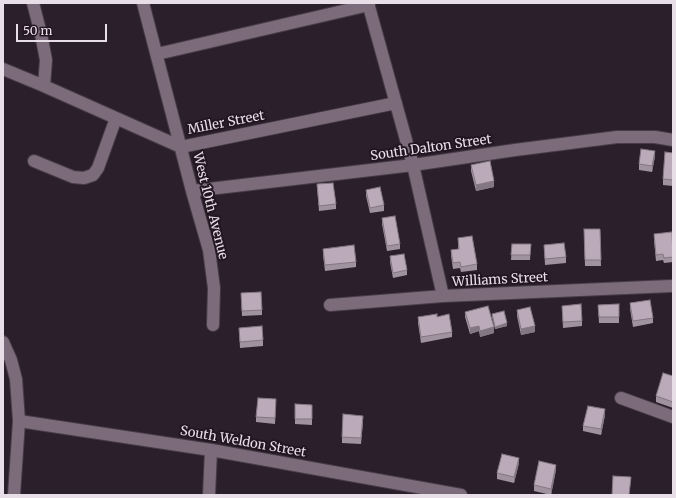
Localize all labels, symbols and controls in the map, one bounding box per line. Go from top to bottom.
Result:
scale bar [18,16,109,42]
text: 50 m [23,23,52,38]
street label: Miller Street [186,108,266,138]
street label: South Dalton Street [369,132,493,164]
street label: West 10th Avenue [189,151,231,261]
street label: Williams Street [452,270,548,290]
street label: South Weldon Street [179,423,307,461]

